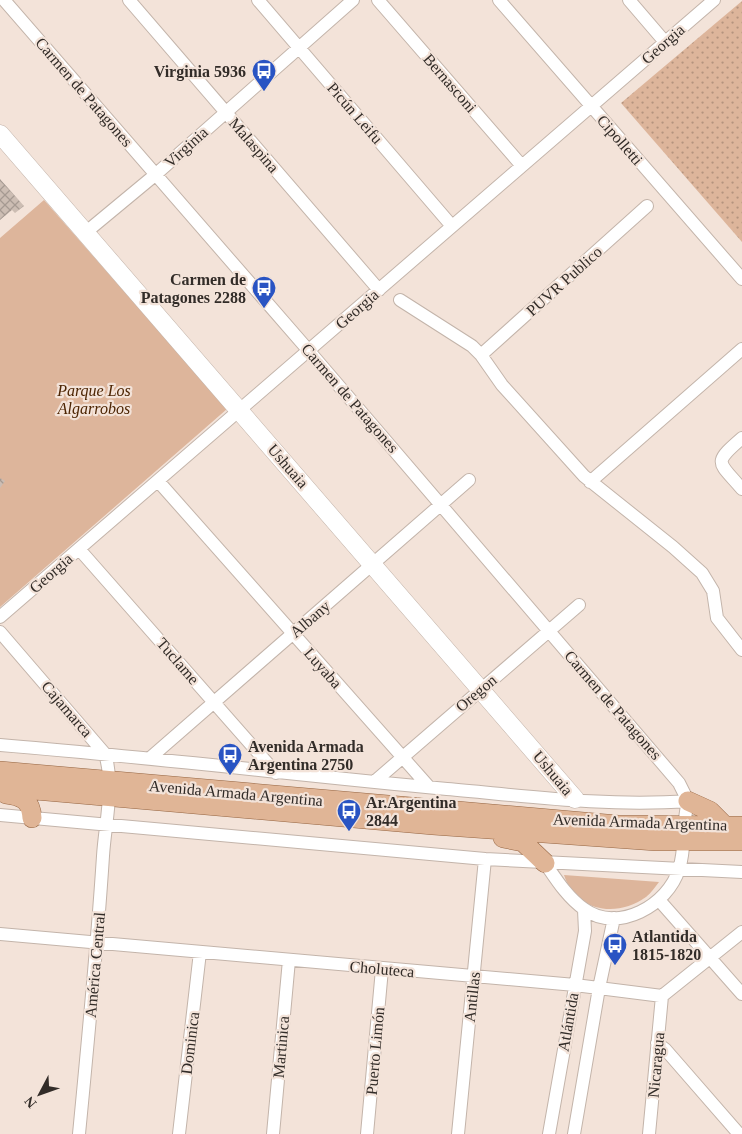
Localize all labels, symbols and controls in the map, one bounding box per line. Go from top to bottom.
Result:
street label: Georgia [638,21,689,68]
street label: Carmen de Patagones [31,34,136,151]
street label: Bernasconi [420,50,480,116]
bus stop icon: Virginia 5936 [251,58,277,92]
place label: Virginia 5936 [154,63,246,81]
street label: Picún Leifu [324,79,386,147]
street label: Cipolletti [593,112,647,169]
street label: Malaspina [225,114,282,176]
street label: Virginia [161,123,212,171]
street label: PUVR Publico [523,243,605,319]
place label: Carmen de Patagones 2288 [141,271,246,307]
bus stop icon: Carmen de Patagones 2288 [251,275,277,309]
street label: Georgia [332,286,383,333]
street label: Carmen de Patagones [297,340,402,457]
park label: Parque Los Algarrobos [56,382,131,418]
street label: Ushuaia [264,441,312,491]
street label: Georgia [26,550,77,597]
street label: Albany [287,597,334,642]
street label: Tuclame [153,635,203,687]
street label: Luyaba [300,644,345,692]
street label: Carmen de Patagones [560,647,665,764]
street label: Oregon [452,671,500,716]
street label: Cajamarca [37,678,96,741]
place label: Avenida Armada Argentina 2750 [248,738,364,774]
bus stop icon: Avenida Armada Argentina 2750 [217,742,243,776]
street label: Ushuaia [530,747,576,799]
street label: Avenida Armada Argentina [148,777,324,810]
place label: Ar.Argentina 2844 [366,794,457,829]
bus stop icon: Ar.Argentina 2844 [336,798,362,832]
street label: Avenida Armada Argentina [552,810,727,835]
street label: América Central [82,911,108,1019]
place label: Atlantida 1815-1820 [632,928,701,963]
bus stop icon: Atlantida 1815-1820 [602,932,628,966]
street label: Choluteca [349,958,415,980]
street label: Antillas [461,971,483,1023]
street label: Atlántida [554,991,582,1053]
street label: Puerto Limón [363,1006,387,1096]
street label: Dominica [178,1011,202,1075]
street label: Martinica [270,1015,292,1079]
street label: Nicaragua [645,1032,668,1099]
north arrow [15,1069,65,1119]
text: N [22,1093,40,1111]

